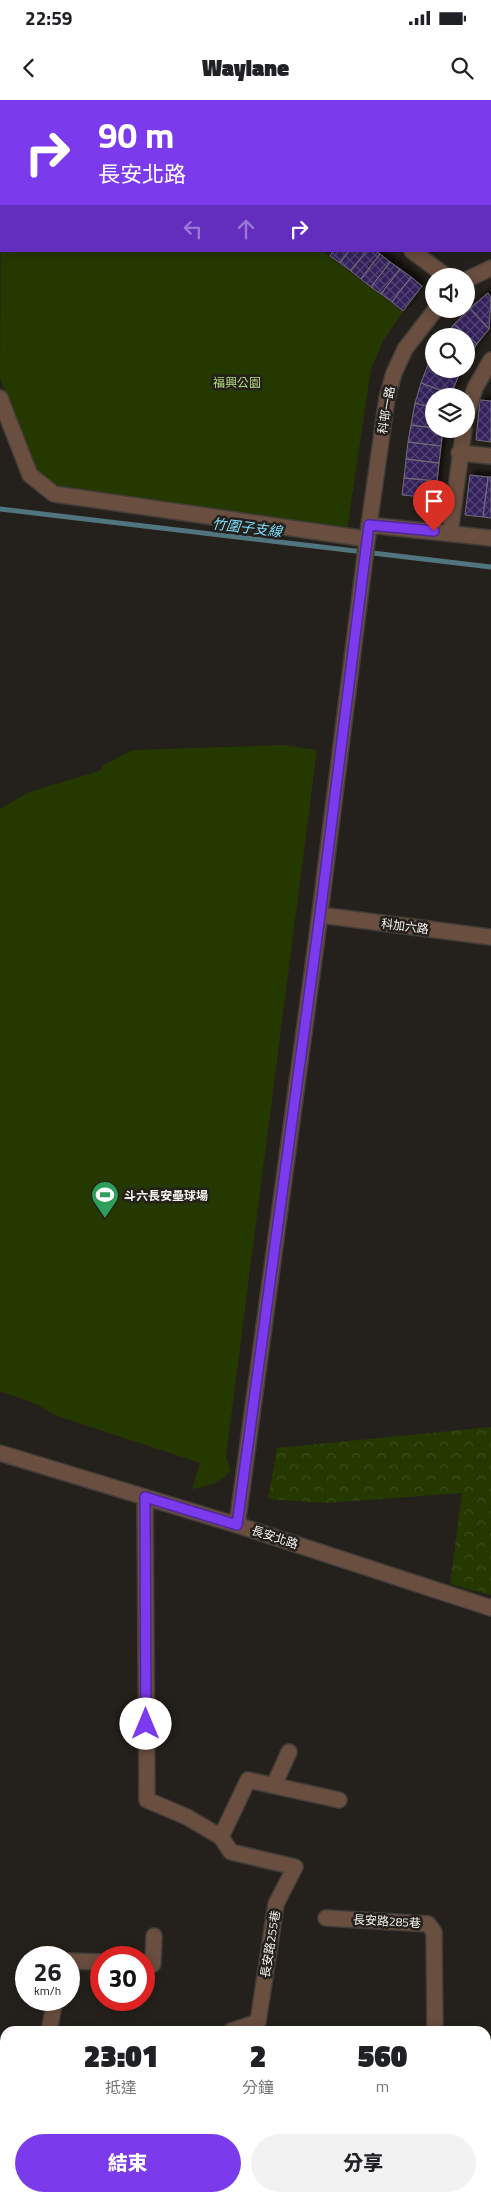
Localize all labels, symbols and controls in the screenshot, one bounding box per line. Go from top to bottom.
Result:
text: 22:59 [25,3,72,32]
text: Waylane [202,51,289,85]
icon: back [15,54,43,82]
icon: search [448,54,476,82]
text: 90 m [98,108,174,162]
icon: right [15,120,80,185]
text: 長安北路 [98,157,186,191]
icon: left [179,215,207,243]
icon: ahead [232,215,260,243]
icon: right [285,215,313,243]
map controls [425,268,475,438]
button: sound [425,268,475,318]
button: search [425,328,475,378]
park label: 福興公園 [213,373,261,392]
street label: 科邨一路 [372,385,400,435]
button: layers [425,388,475,438]
pin [413,480,455,531]
icon: arrive [420,487,448,515]
water label: 竹圍子支線 [211,512,285,542]
street label: 科加六路 [380,914,430,938]
sports icon: 斗六長安壘球場 [90,1180,120,1219]
place label: 斗六長安壘球場 [124,1186,208,1205]
street label: 長安北路 [249,1521,301,1553]
position arrow [119,1697,171,1749]
street label: 長安路255巷 [255,1909,285,1979]
street label: 長安路285巷 [352,1910,422,1932]
speed limit sign: 30 [90,1946,155,2011]
text: 26 [33,1953,62,1991]
text: km/h [34,1981,61,2000]
text: 23:01 [84,2033,158,2079]
text: 2 [250,2033,266,2079]
text: 560 [358,2033,407,2079]
text: m [376,2074,389,2098]
text: 抵達 [105,2075,137,2099]
text: 分鐘 [242,2075,274,2099]
button: 結束 [15,2134,241,2192]
button: 分享 [251,2134,476,2192]

